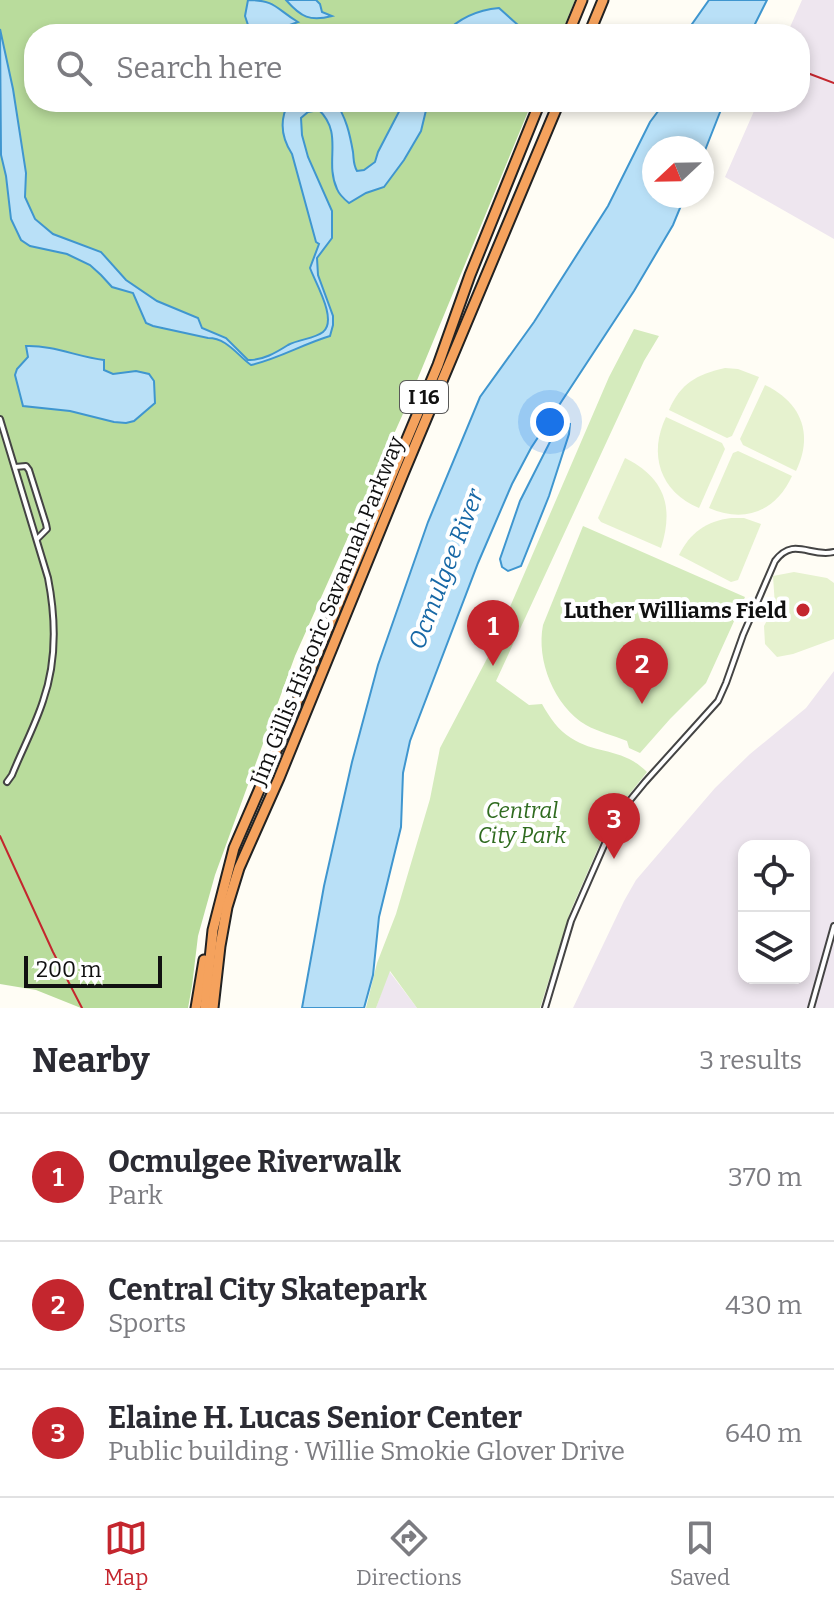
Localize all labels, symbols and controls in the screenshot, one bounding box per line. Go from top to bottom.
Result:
search box [24,24,810,112]
icon: search [52,46,96,90]
text: Search here [116,50,283,86]
north arrow [642,136,714,208]
road number: I 16 [400,381,448,413]
your location [530,402,570,442]
street label: Jim Gillis Historic Savannah Parkway [244,432,410,791]
water label: Ocmulgee River [403,484,490,653]
place label: Luther Williams Field [564,597,787,624]
pin: 1 [467,600,519,666]
marker: Luther Williams Field [794,601,812,619]
pin: 2 [616,638,668,704]
pin: 3 [588,793,640,859]
park label: Central City Park [478,797,567,849]
map controls [738,840,810,984]
button: locate [738,840,810,912]
button: layers [738,912,810,984]
scale bar [24,952,162,988]
text: 200 m [36,956,102,983]
text: Nearby [32,1040,150,1081]
text: 3 results [699,1045,802,1076]
text: Ocmulgee Riverwalk [108,1144,401,1180]
text: 1 [52,1162,64,1193]
text: 370 m [728,1162,802,1193]
text: Park [108,1180,163,1211]
text: Central City Skatepark [108,1272,427,1308]
text: 2 [51,1290,65,1321]
text: 430 m [725,1290,802,1321]
text: Sports [108,1308,186,1339]
text: Elaine H. Lucas Senior Center [108,1400,522,1436]
text: 3 [51,1418,65,1449]
text: 640 m [725,1418,802,1449]
text: Public building · Willie Smokie Glover Drive [108,1436,625,1467]
tab: Map [104,1516,148,1591]
tab: Directions [356,1516,462,1591]
tab: Saved [670,1516,730,1591]

